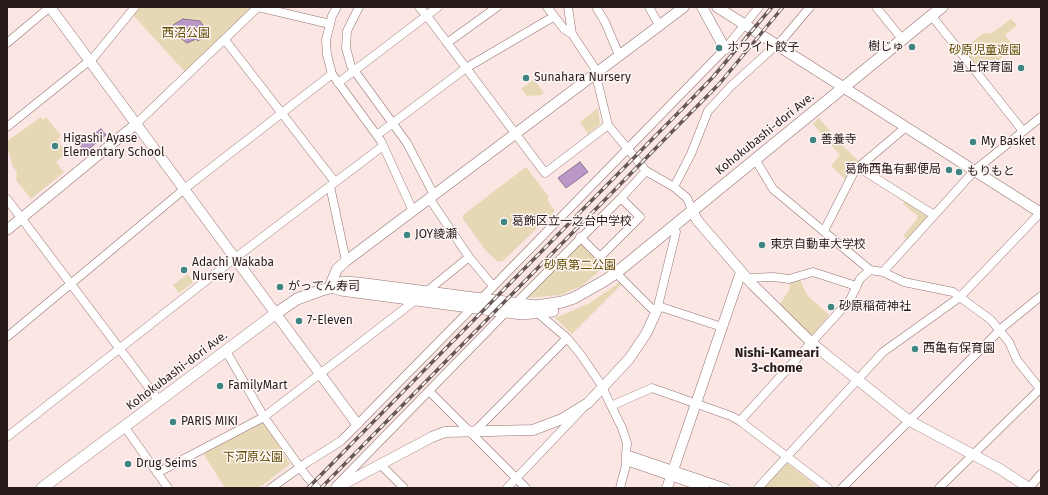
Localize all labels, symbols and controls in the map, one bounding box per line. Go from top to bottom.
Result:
park label: 西沼公園 [162,27,210,41]
place label: 樹じゅ [868,40,904,54]
place label: ホワイト餃子 [727,41,799,55]
marker: 樹じゅ [907,42,917,52]
marker: ホワイト餃子 [714,43,724,53]
park label: 砂原児童遊園 [949,44,1021,58]
place label: 道上保育園 [953,61,1013,75]
marker: 道上保育園 [1016,63,1026,73]
place label: Sunahara Nursery [534,71,631,85]
marker: Sunahara Nursery [521,73,531,83]
street label: Kohokubashi-dori Ave. [713,90,817,178]
place label: Higashi Ayase Elementary School [63,132,165,160]
place label: 善養寺 [821,133,857,147]
marker: 善養寺 [808,135,818,145]
place label: My Basket [981,135,1036,149]
marker: My Basket [968,137,978,147]
marker: Higashi Ayase Elementary School [50,141,60,151]
place label: 葛飾西亀有郵便局 [845,163,941,177]
marker: 葛飾西亀有郵便局 [944,165,954,175]
place label: もりもと [967,165,1015,179]
marker: もりもと [954,167,964,177]
place label: 葛飾区立一之台中学校 [512,215,632,229]
marker: 葛飾区立一之台中学校 [499,217,509,227]
place label: JOY綾瀬 [415,228,457,242]
marker: JOY綾瀬 [402,230,412,240]
place label: 東京自動車大学校 [770,238,866,252]
marker: 東京自動車大学校 [757,240,767,250]
place label: Adachi Wakaba Nursery [192,256,274,284]
park label: 砂原第二公園 [544,259,616,273]
marker: Adachi Wakaba Nursery [179,265,189,275]
place label: がってん寿司 [288,280,360,294]
marker: がってん寿司 [275,282,285,292]
place label: 砂原稲荷神社 [839,300,911,314]
marker: 砂原稲荷神社 [826,302,836,312]
place label: 7-Eleven [307,314,353,328]
marker: 7-Eleven [294,316,304,326]
street label: Kohokubashi-dori Ave. [124,328,230,414]
place label: 西亀有保育園 [923,342,995,356]
marker: 西亀有保育園 [910,344,920,354]
district label: Nishi-Kameari 3-chome [735,345,819,376]
place label: FamilyMart [228,379,287,393]
marker: FamilyMart [215,381,225,391]
place label: PARIS MIKI [181,415,238,429]
marker: PARIS MIKI [168,417,178,427]
park label: 下河原公園 [223,451,283,465]
place label: Drug Seims [136,457,197,471]
marker: Drug Seims [123,459,133,469]

